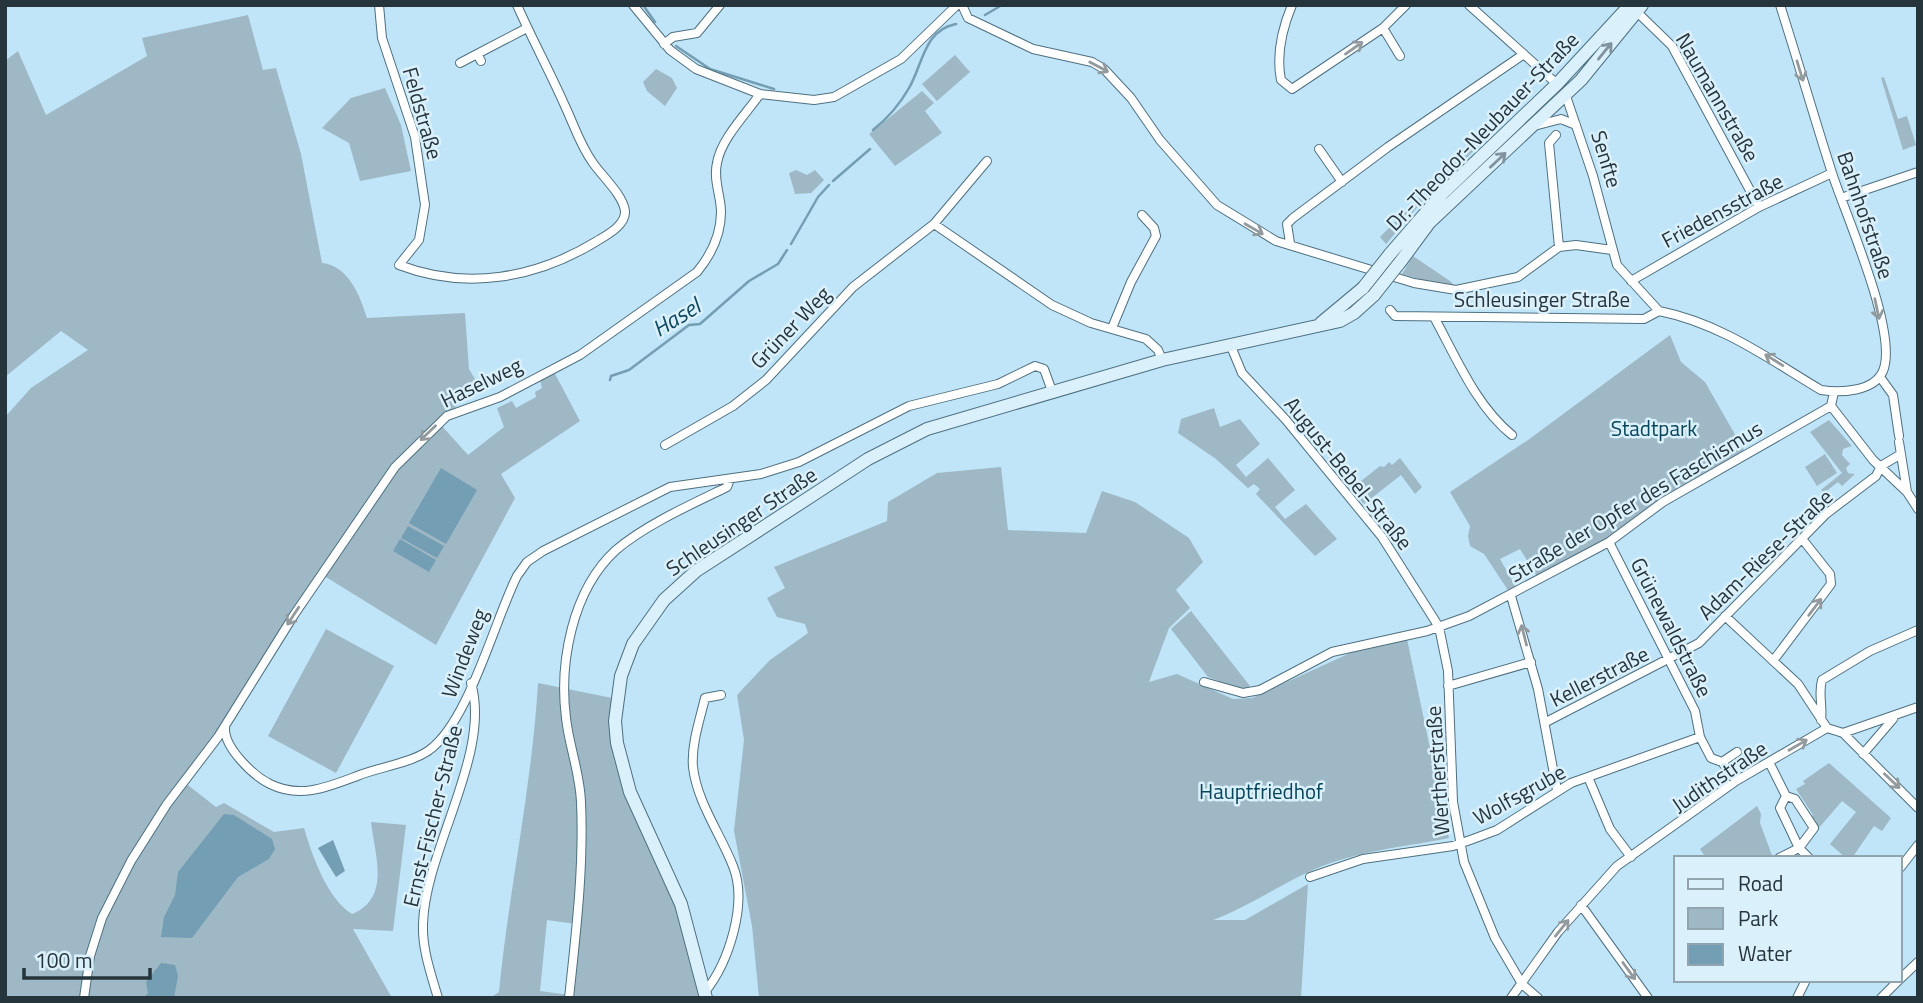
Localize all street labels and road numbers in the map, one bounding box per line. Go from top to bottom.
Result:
street label: Dr.-Theodor-Neubauer-Straße [1378,24,1586,238]
street label: Naumannstraße [1668,27,1768,167]
street label: Feldstraße [395,63,451,163]
street label: Senfte [1583,126,1631,192]
street label: Bahnhofstraße [1829,147,1903,283]
street label: Friedensstraße [1656,165,1788,255]
street label: Grüner Weg [742,278,838,376]
street label: Schleusinger Straße [1454,283,1630,315]
street label: Haselweg [435,348,527,415]
street label: August-Bebel-Straße [1277,389,1421,557]
street label: Straße der Opfer des Faschismus [1502,412,1768,590]
street label: Schleusinger Straße [659,458,823,584]
street label: Adam-Riese-Straße [1690,481,1840,627]
street label: Grünewaldstraße [1623,552,1721,702]
street label: Windeweg [432,603,496,702]
street label: Kellerstraße [1544,637,1654,715]
street label: Wertherstraße [1416,705,1458,837]
street label: Ernst-Fischer-Straße [394,722,470,910]
street label: Judithstraße [1665,732,1773,820]
street label: Wolfsgrube [1467,755,1571,833]

